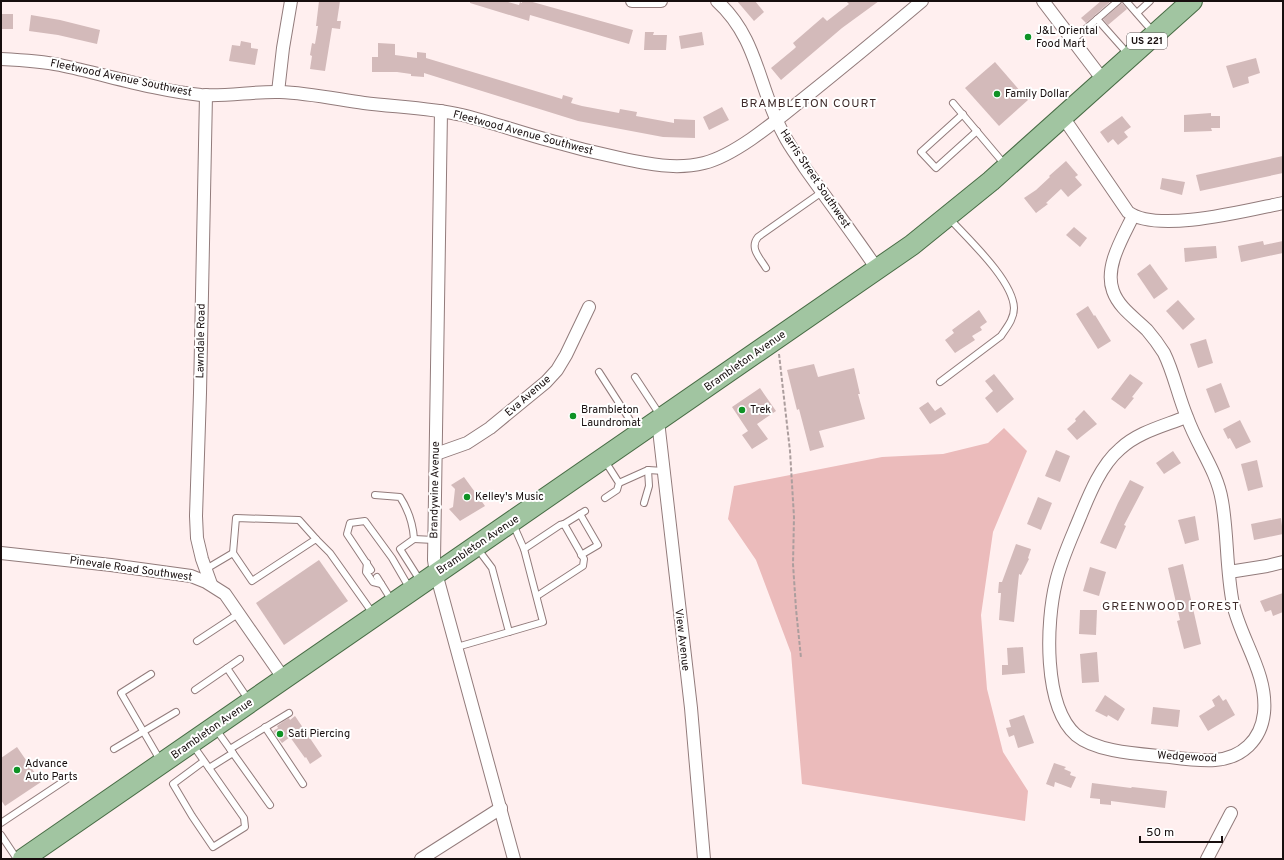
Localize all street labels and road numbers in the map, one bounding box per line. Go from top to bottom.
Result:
road number: US 221 [1127,33,1167,49]
street label: Fleetwood Avenue Southwest [49,56,193,100]
street label: Fleetwood Avenue Southwest [451,108,595,158]
street label: Harris Street Southwest [777,127,853,231]
street label: Lawndale Road [193,303,209,379]
street label: Brambleton Avenue [701,328,789,394]
street label: Eva Avenue [502,372,554,420]
street label: Brandywine Avenue [427,441,443,539]
street label: Brambleton Avenue [434,512,522,578]
street label: Pinevale Road Southwest [69,553,193,585]
street label: View Avenue [671,608,693,672]
street label: Brambleton Avenue [168,696,256,762]
street label: Wedgewood [1157,748,1217,766]

